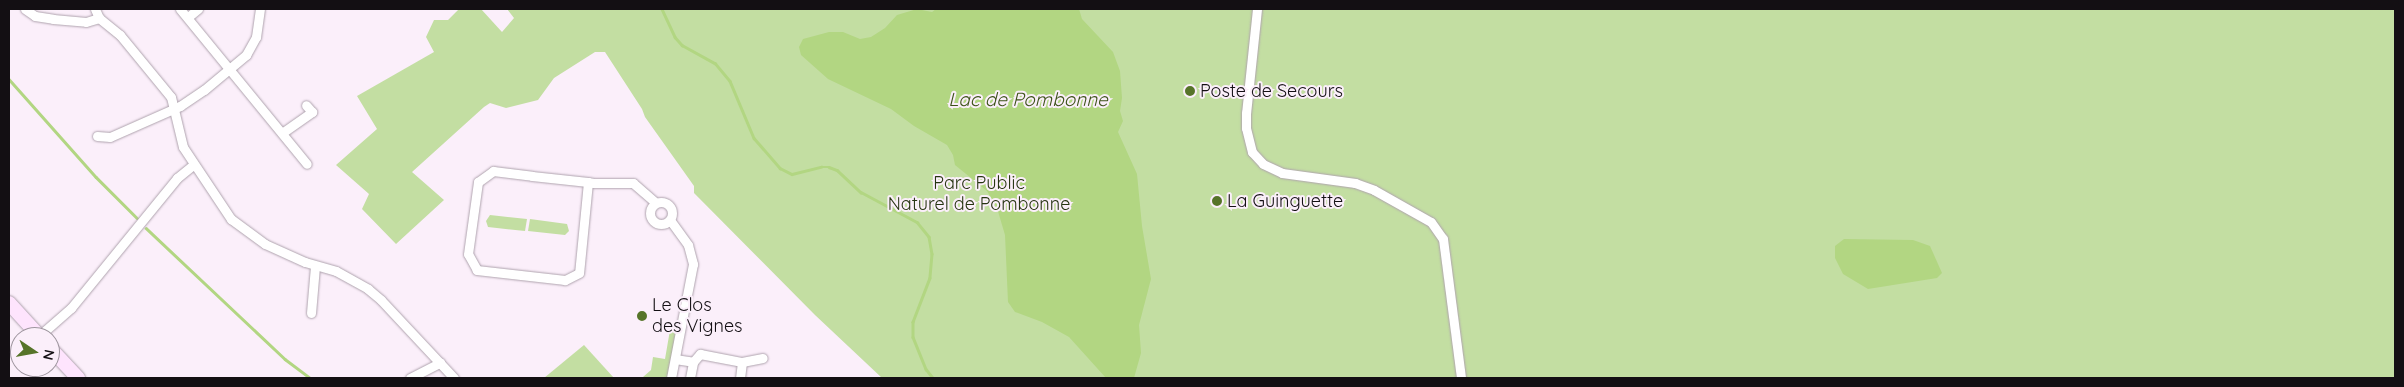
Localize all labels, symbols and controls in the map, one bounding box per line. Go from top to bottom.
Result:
place label: Poste de Secours [1200,80,1343,102]
marker: Poste de Secours [1184,85,1196,97]
water label: Lac de Pombonne [948,89,1108,111]
park label: Parc Public Naturel de Pombonne [888,173,1070,215]
place label: La Guinguette [1227,190,1343,212]
marker: La Guinguette [1211,195,1223,207]
place label: Le Clos des Vignes [652,295,743,338]
marker: Le Clos des Vignes [636,310,648,322]
north arrow [10,327,60,377]
text: N [39,348,59,362]

